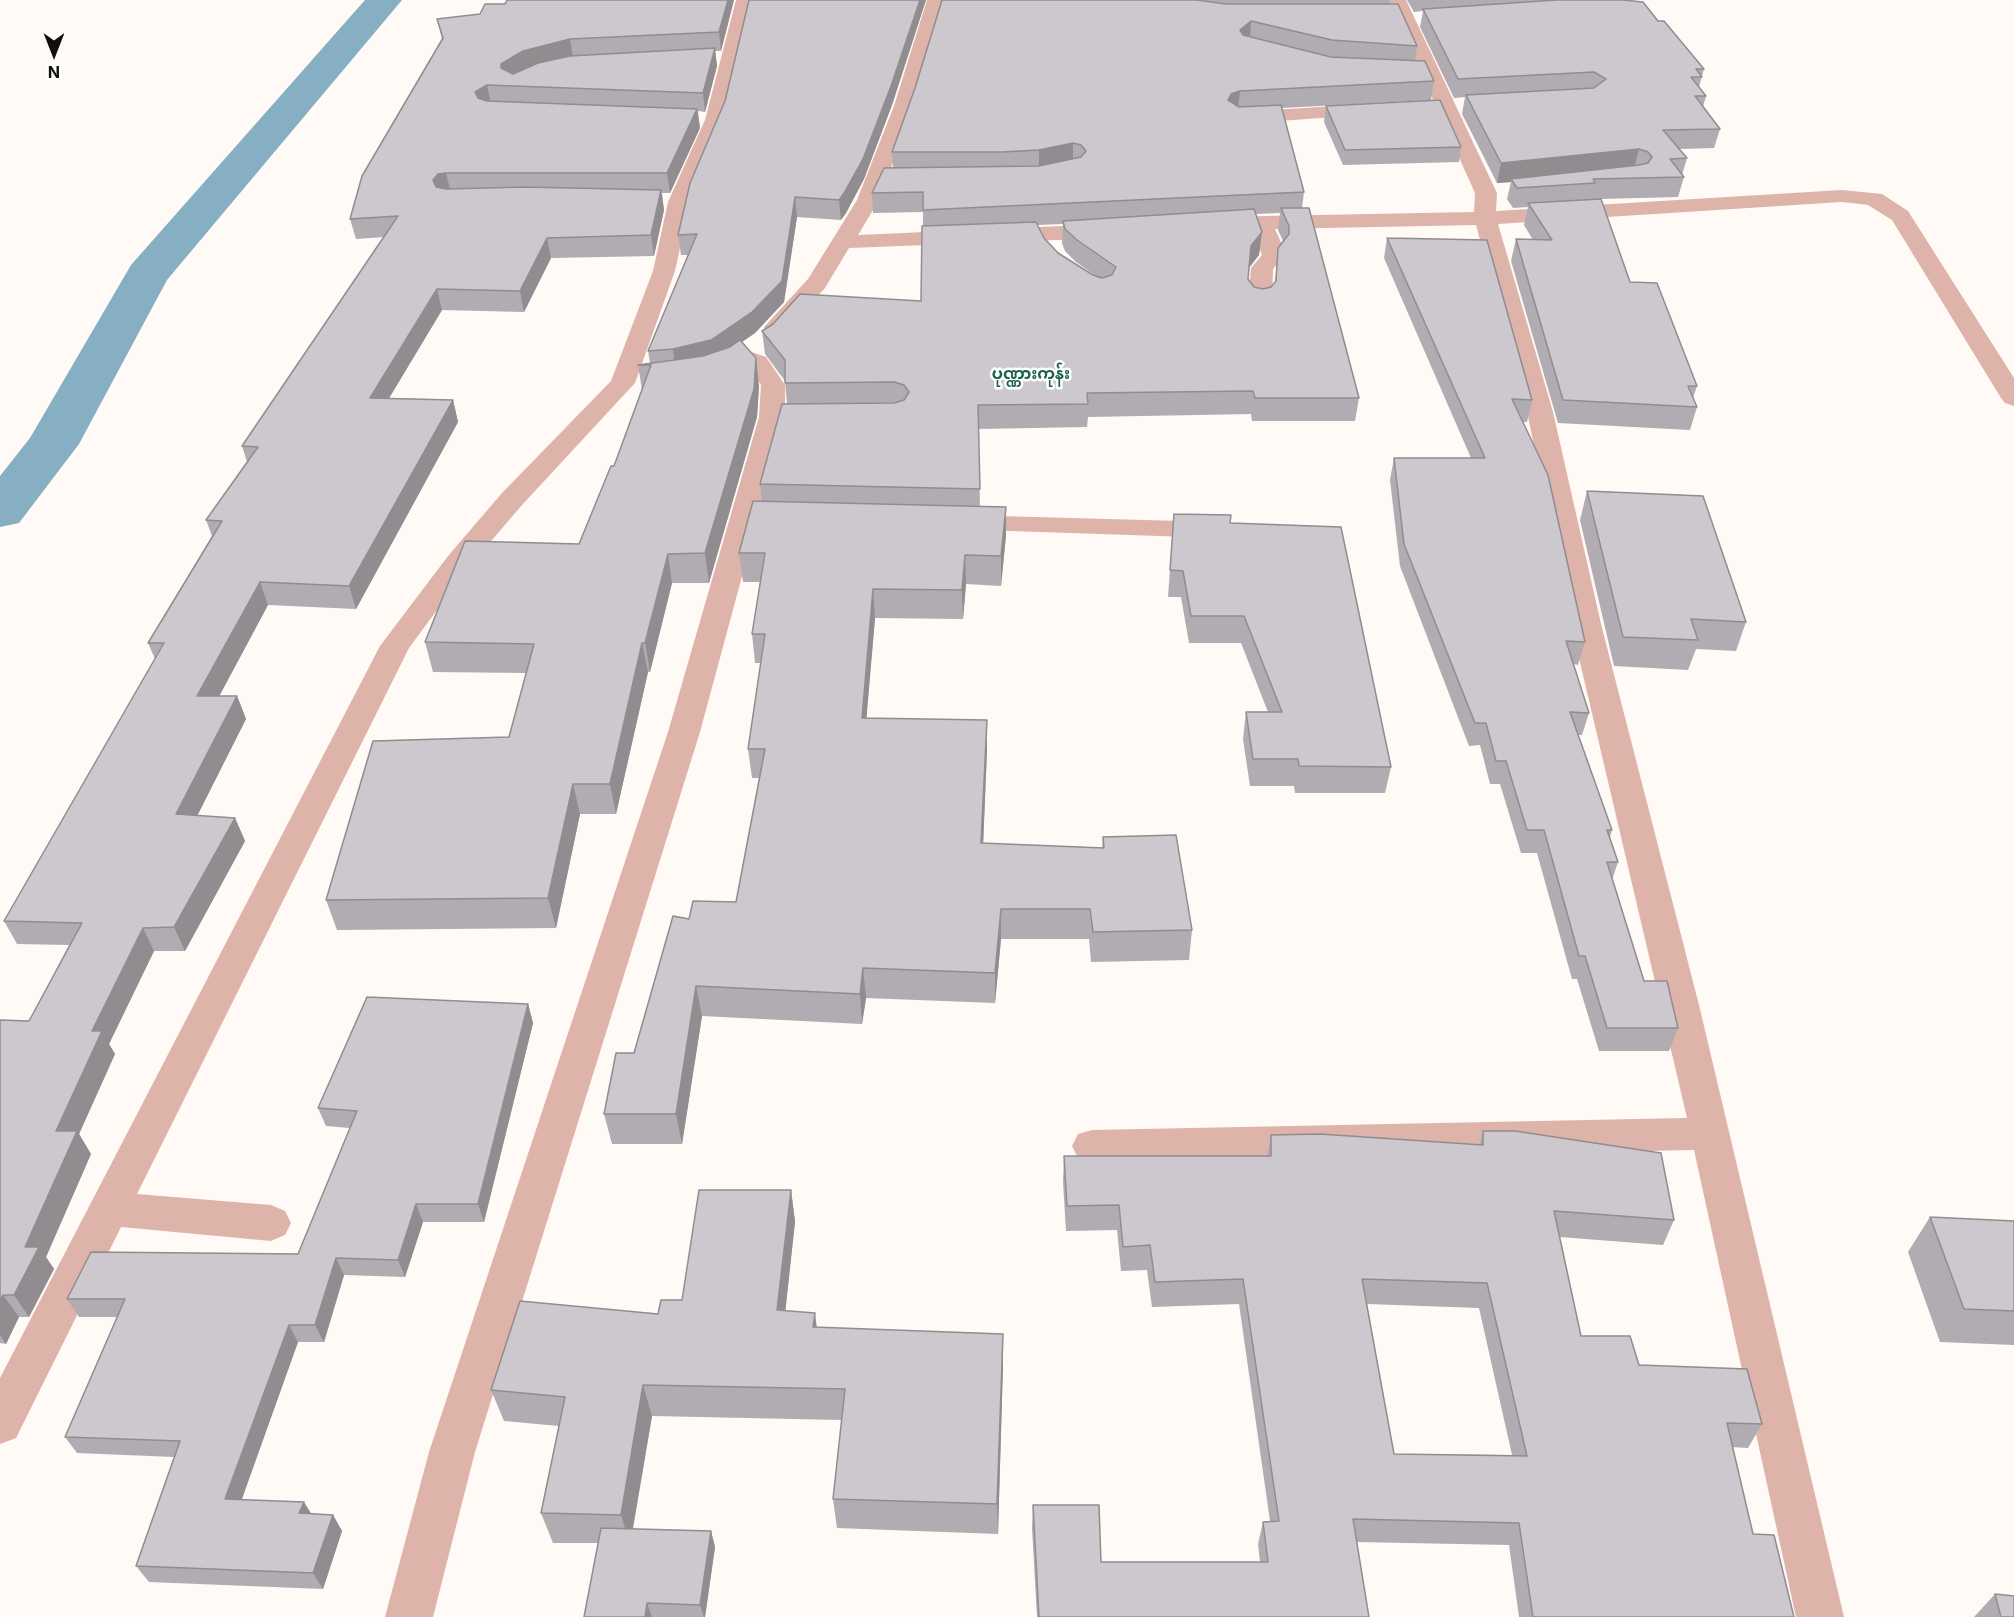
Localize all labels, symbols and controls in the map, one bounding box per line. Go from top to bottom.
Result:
north arrow [24,24,84,84]
text: N [48,62,60,82]
district label: ပုဏ္ဏားကုန်း [992,364,1070,384]

